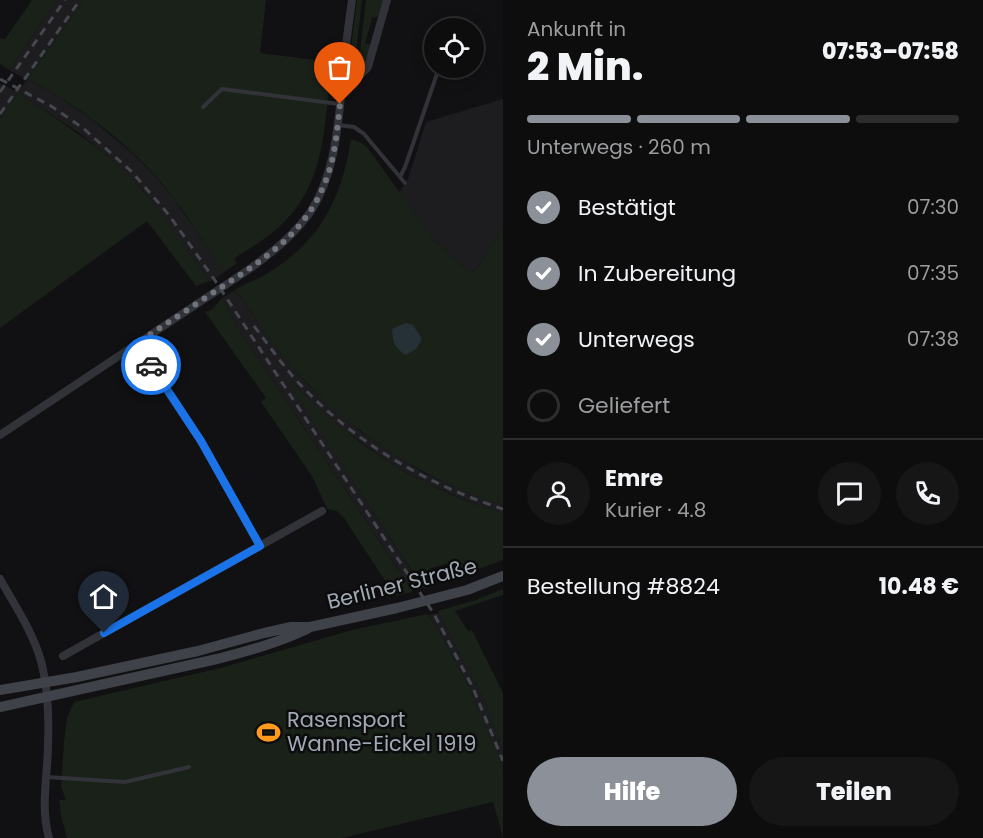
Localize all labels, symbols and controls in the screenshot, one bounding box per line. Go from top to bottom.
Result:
text: Ankunft in [527,15,626,43]
map controls [424,18,484,78]
button: locate [424,18,484,78]
text: 07:53–07:58 [822,36,959,67]
text: 2 Min. [527,39,644,94]
pin [314,42,365,104]
icon: bag [323,51,356,84]
text: Unterwegs · 260 m [527,133,711,161]
icon: check [527,191,560,224]
text: Bestätigt [578,192,676,223]
text: 07:30 [907,193,959,221]
icon: check [527,257,560,290]
text: In Zubereitung [578,258,736,289]
text: 07:35 [907,259,959,287]
icon: check [527,323,560,356]
text: Unterwegs [578,324,695,355]
text: 07:38 [907,325,959,353]
courier [121,335,181,395]
icon: car [135,349,168,382]
text: Geliefert [578,390,670,421]
button: person [527,462,590,525]
button: chat [818,462,881,525]
button: phone [896,462,959,525]
text: Emre [605,463,663,494]
text: Kurier · 4.8 [605,496,706,524]
street label: Berliner Straße [324,551,480,616]
pin [78,571,129,633]
text: Bestellung #8824 [527,571,720,602]
text: 10.48 € [879,571,959,602]
icon: home [87,580,120,613]
place label: Rasensport Wanne-Eickel 1919 [287,705,476,758]
sports icon: Rasensport Wanne-Eickel 1919 [256,719,282,745]
button: Hilfe [527,757,737,826]
button: Teilen [749,757,959,826]

